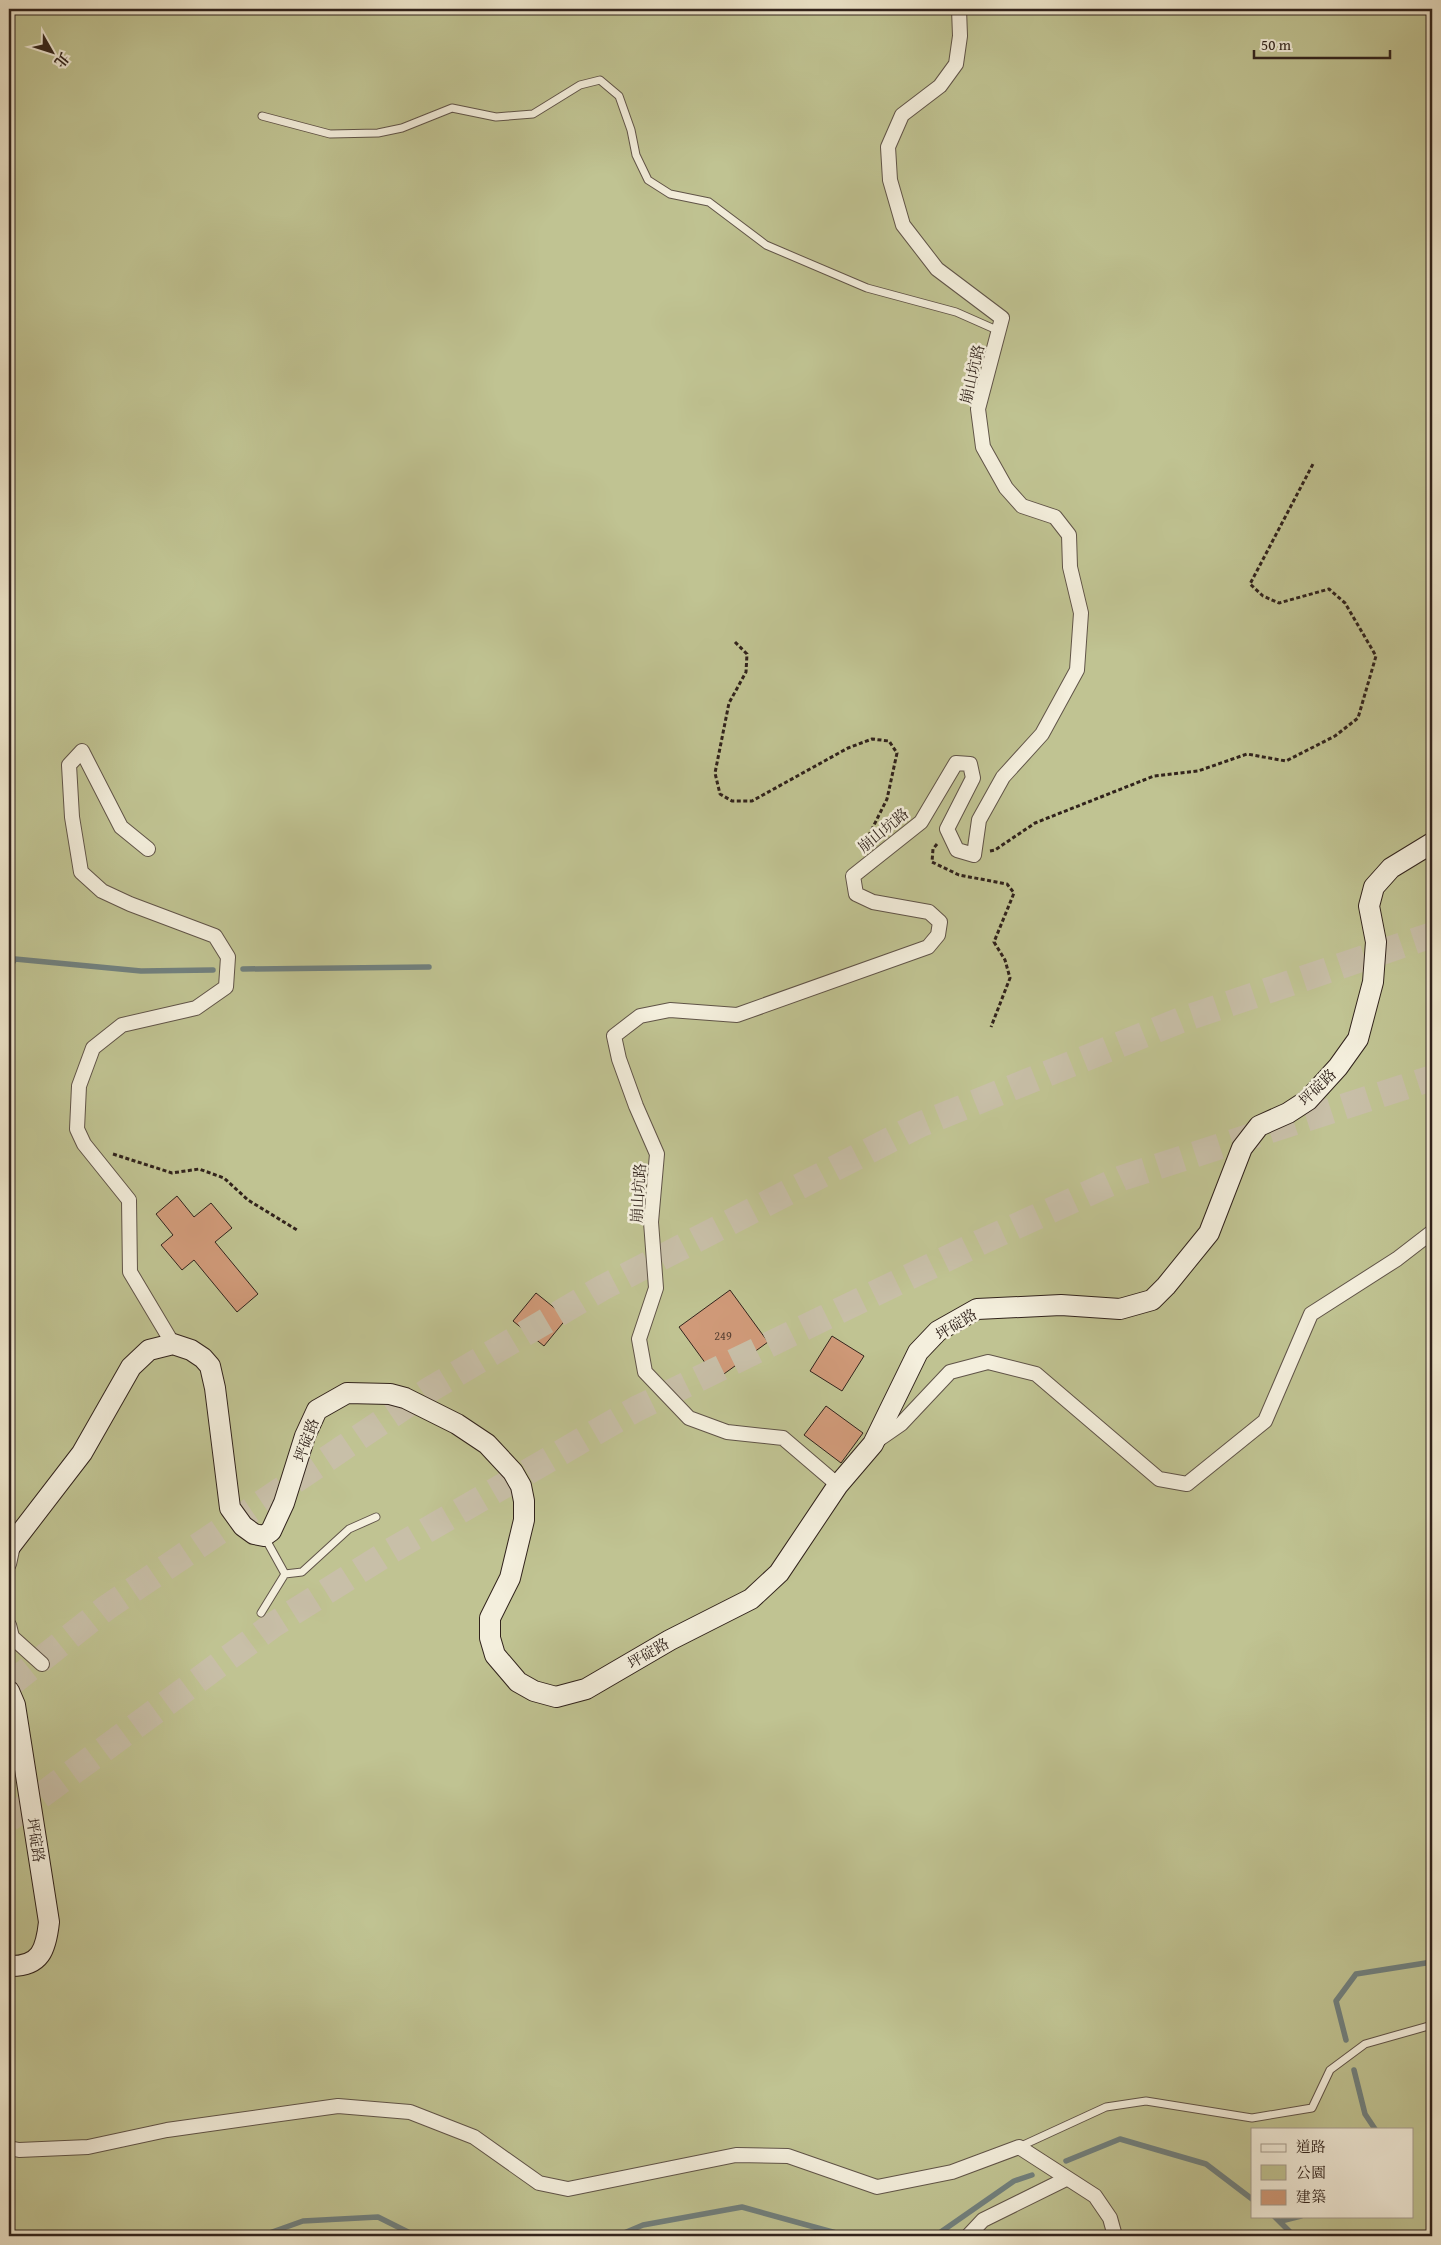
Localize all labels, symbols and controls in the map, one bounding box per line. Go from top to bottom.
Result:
north arrow [28,28,78,78]
scale bar [1254,28,1390,60]
text: 50 m [1261,34,1292,55]
text: 北 [50,48,74,72]
street label: 崩山坑路 [955,342,989,406]
street label: 崩山坑路 [853,803,913,857]
street label: 坪碇路 [1294,1064,1340,1110]
street label: 崩山坑路 [625,1162,651,1224]
street label: 坪碇路 [931,1303,981,1345]
house number: 249 [714,1327,732,1344]
street label: 坪碇路 [288,1415,324,1465]
street label: 坪碇路 [623,1633,673,1673]
street label: 坪碇路 [22,1816,50,1864]
legend [1251,2128,1414,2218]
text: 道路 [1296,2136,1326,2157]
text: 公園 [1296,2162,1326,2183]
text: 建築 [1296,2186,1326,2207]

